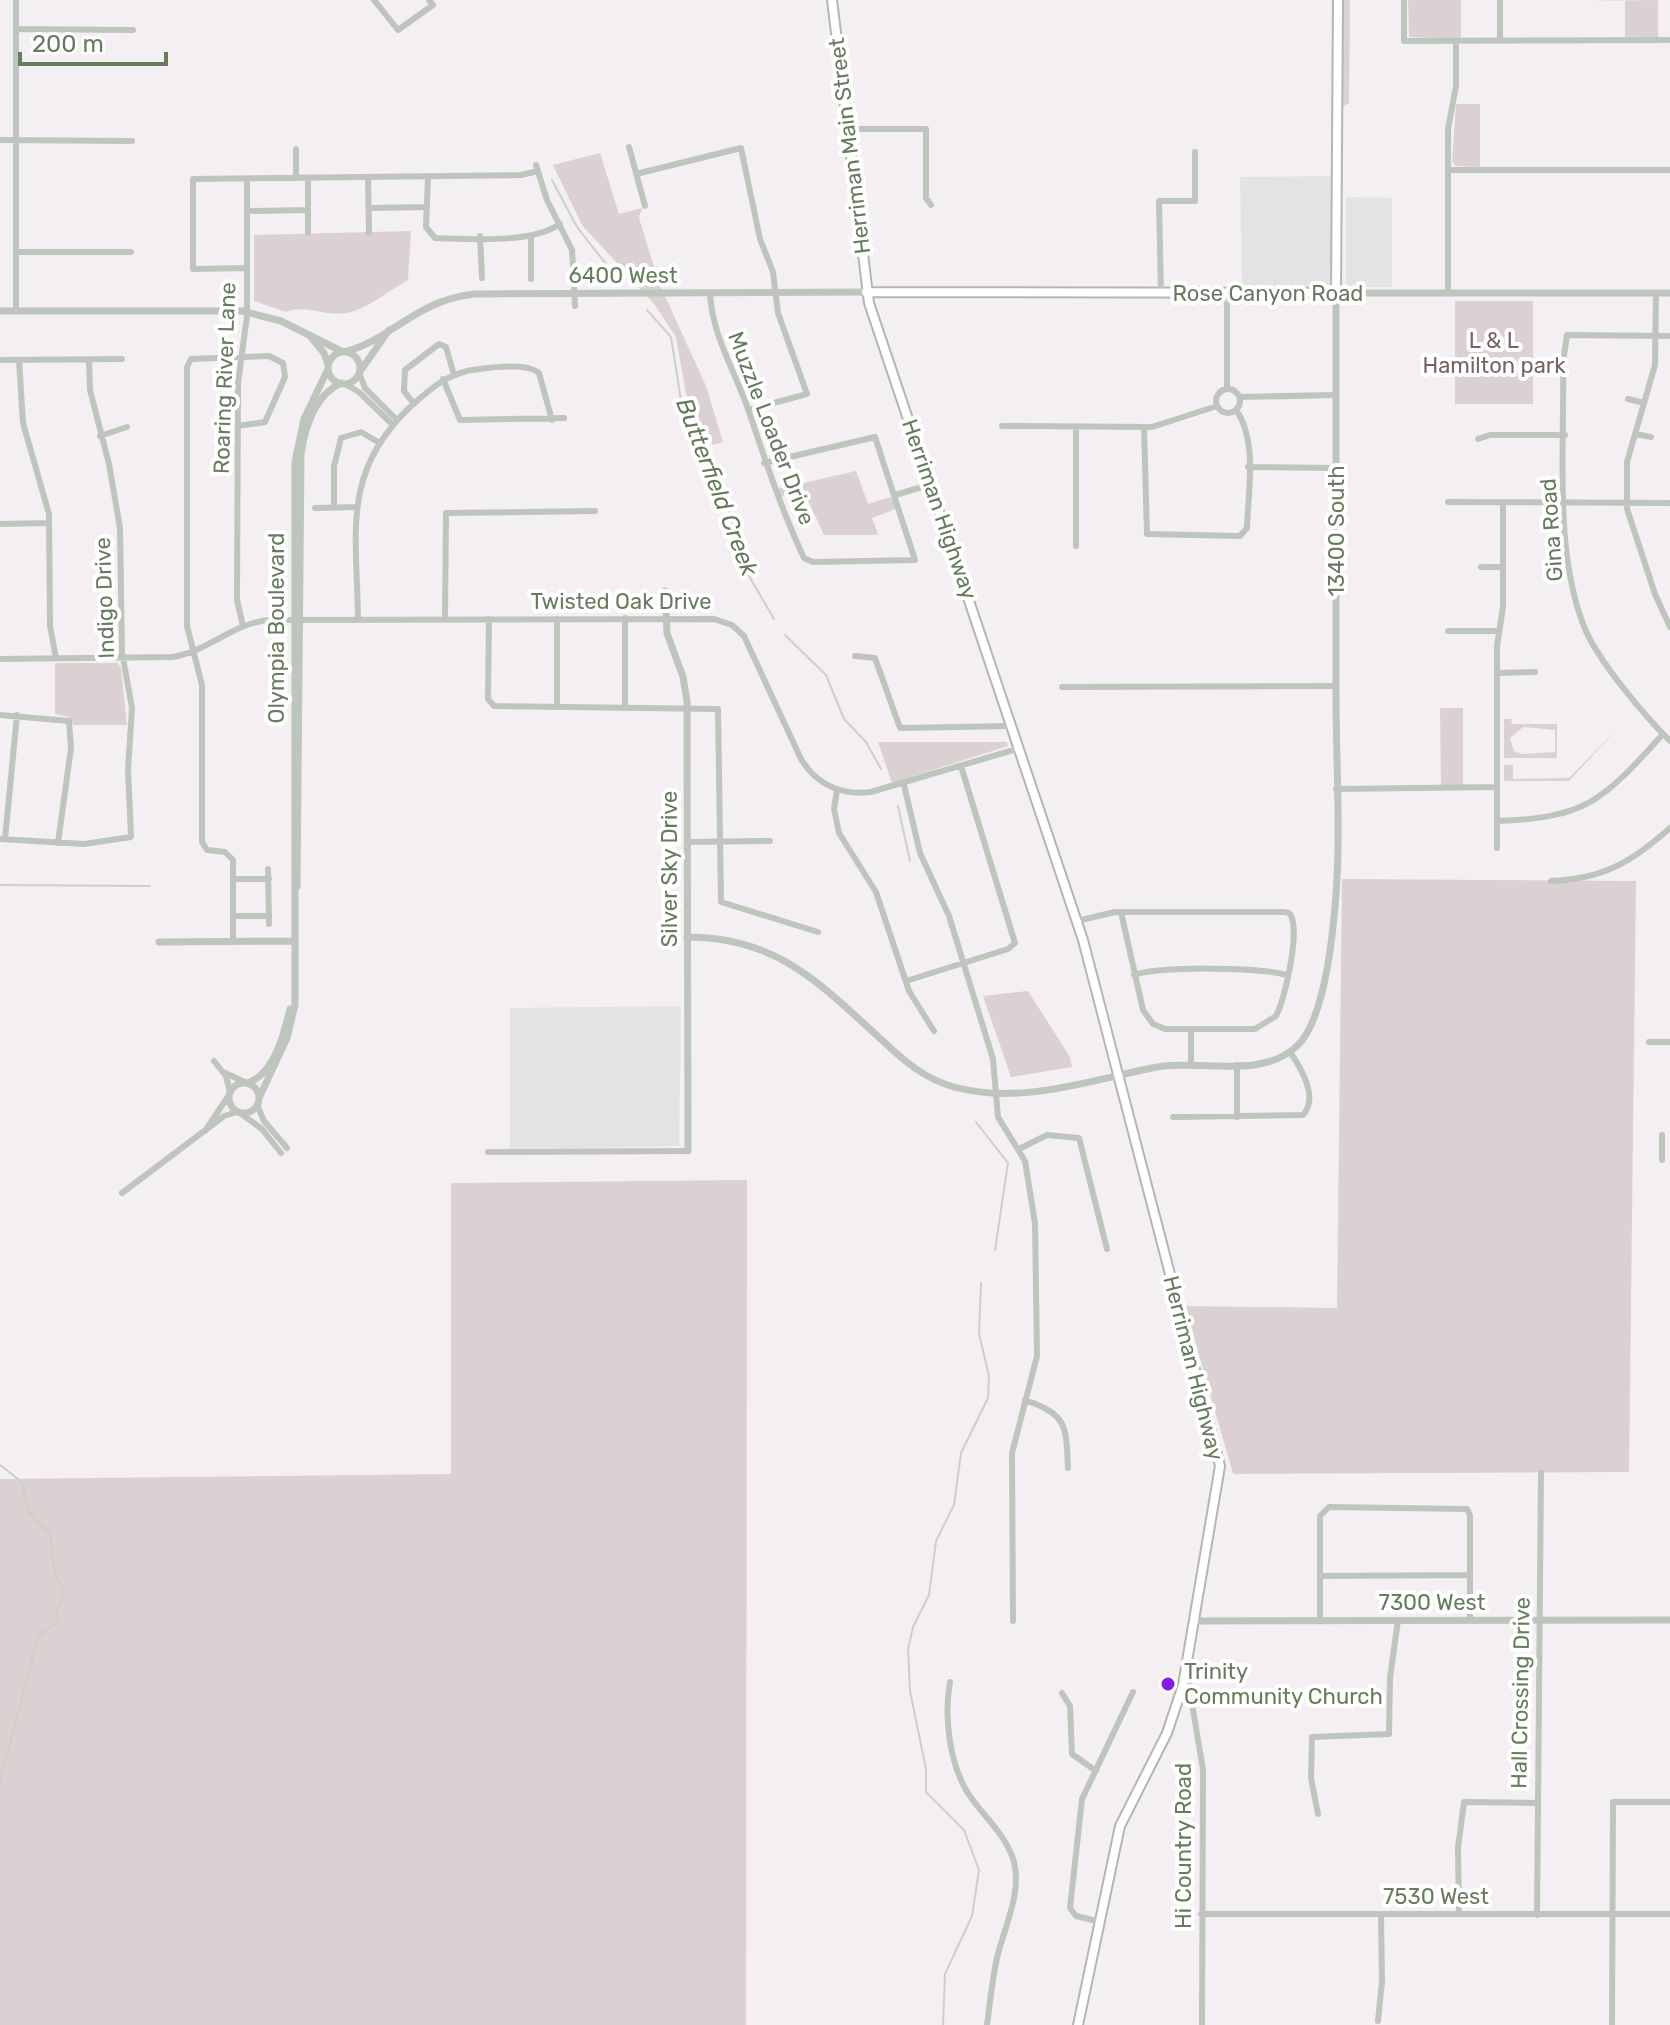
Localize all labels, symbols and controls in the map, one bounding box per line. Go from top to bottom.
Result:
scale bar [20,16,166,66]
text: 200 m [32,30,104,58]
street label: Herriman Main Street [823,36,876,256]
street label: 6400 West [568,262,678,289]
street label: Rose Canyon Road [1173,280,1363,307]
street label: Roaring River Lane [208,282,241,474]
park label: L & L Hamilton park [1422,327,1566,379]
street label: Muzzle Loader Drive [722,328,821,529]
water label: Butterfield Creek [670,394,764,580]
street label: Herriman Highway [896,415,983,603]
street label: 13400 South [1323,465,1350,597]
street label: Gina Road [1534,477,1569,582]
street label: Olympia Boulevard [263,533,290,723]
street label: Indigo Drive [89,537,120,659]
street label: Twisted Oak Drive [530,588,712,615]
street label: Silver Sky Drive [656,791,683,947]
street label: Herriman Highway [1158,1273,1230,1463]
street label: 7300 West [1379,1589,1486,1616]
street label: Hall Crossing Drive [1505,1597,1536,1789]
place label: Trinity Community Church [1184,1658,1383,1710]
marker: Trinity Community Church [1159,1675,1177,1693]
street label: Hi Country Road [1170,1763,1197,1929]
street label: 7530 West [1383,1883,1489,1910]

